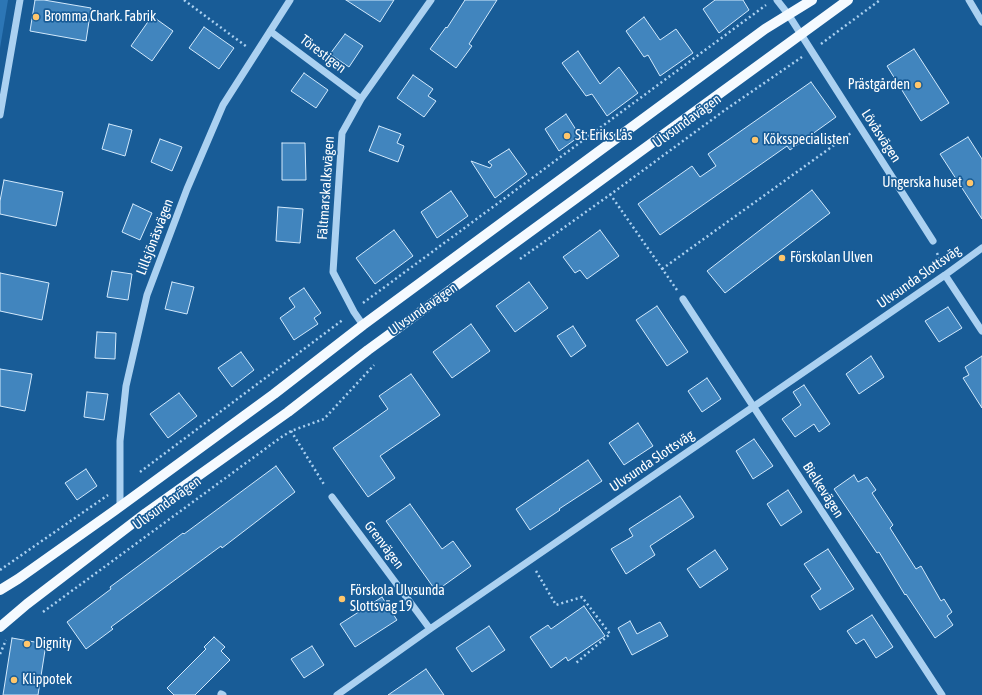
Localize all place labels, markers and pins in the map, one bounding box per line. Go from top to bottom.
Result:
place label: Bromma Chark. Fabrik [44,9,156,25]
marker: Bromma Chark. Fabrik [31,12,41,22]
place label: Prästgården [848,77,910,93]
marker: Prästgården [913,80,923,90]
place label: St: Eriks Lås [575,128,633,144]
marker: St: Eriks Lås [562,131,572,141]
place label: Köksspecialisten [763,132,849,148]
marker: Köksspecialisten [750,135,760,145]
place label: Ungerska huset [882,175,962,191]
marker: Ungerska huset [965,178,975,188]
place label: Förskolan Ulven [790,250,873,266]
marker: Förskolan Ulven [777,253,787,263]
place label: Förskola Ulvsunda Slottsväg 19 [350,583,445,616]
marker: Förskola Ulvsunda Slottsväg 19 [337,594,347,604]
place label: Dignity [35,636,72,652]
marker: Dignity [22,639,32,649]
place label: Klippotek [22,672,72,688]
marker: Klippotek [9,675,19,685]

